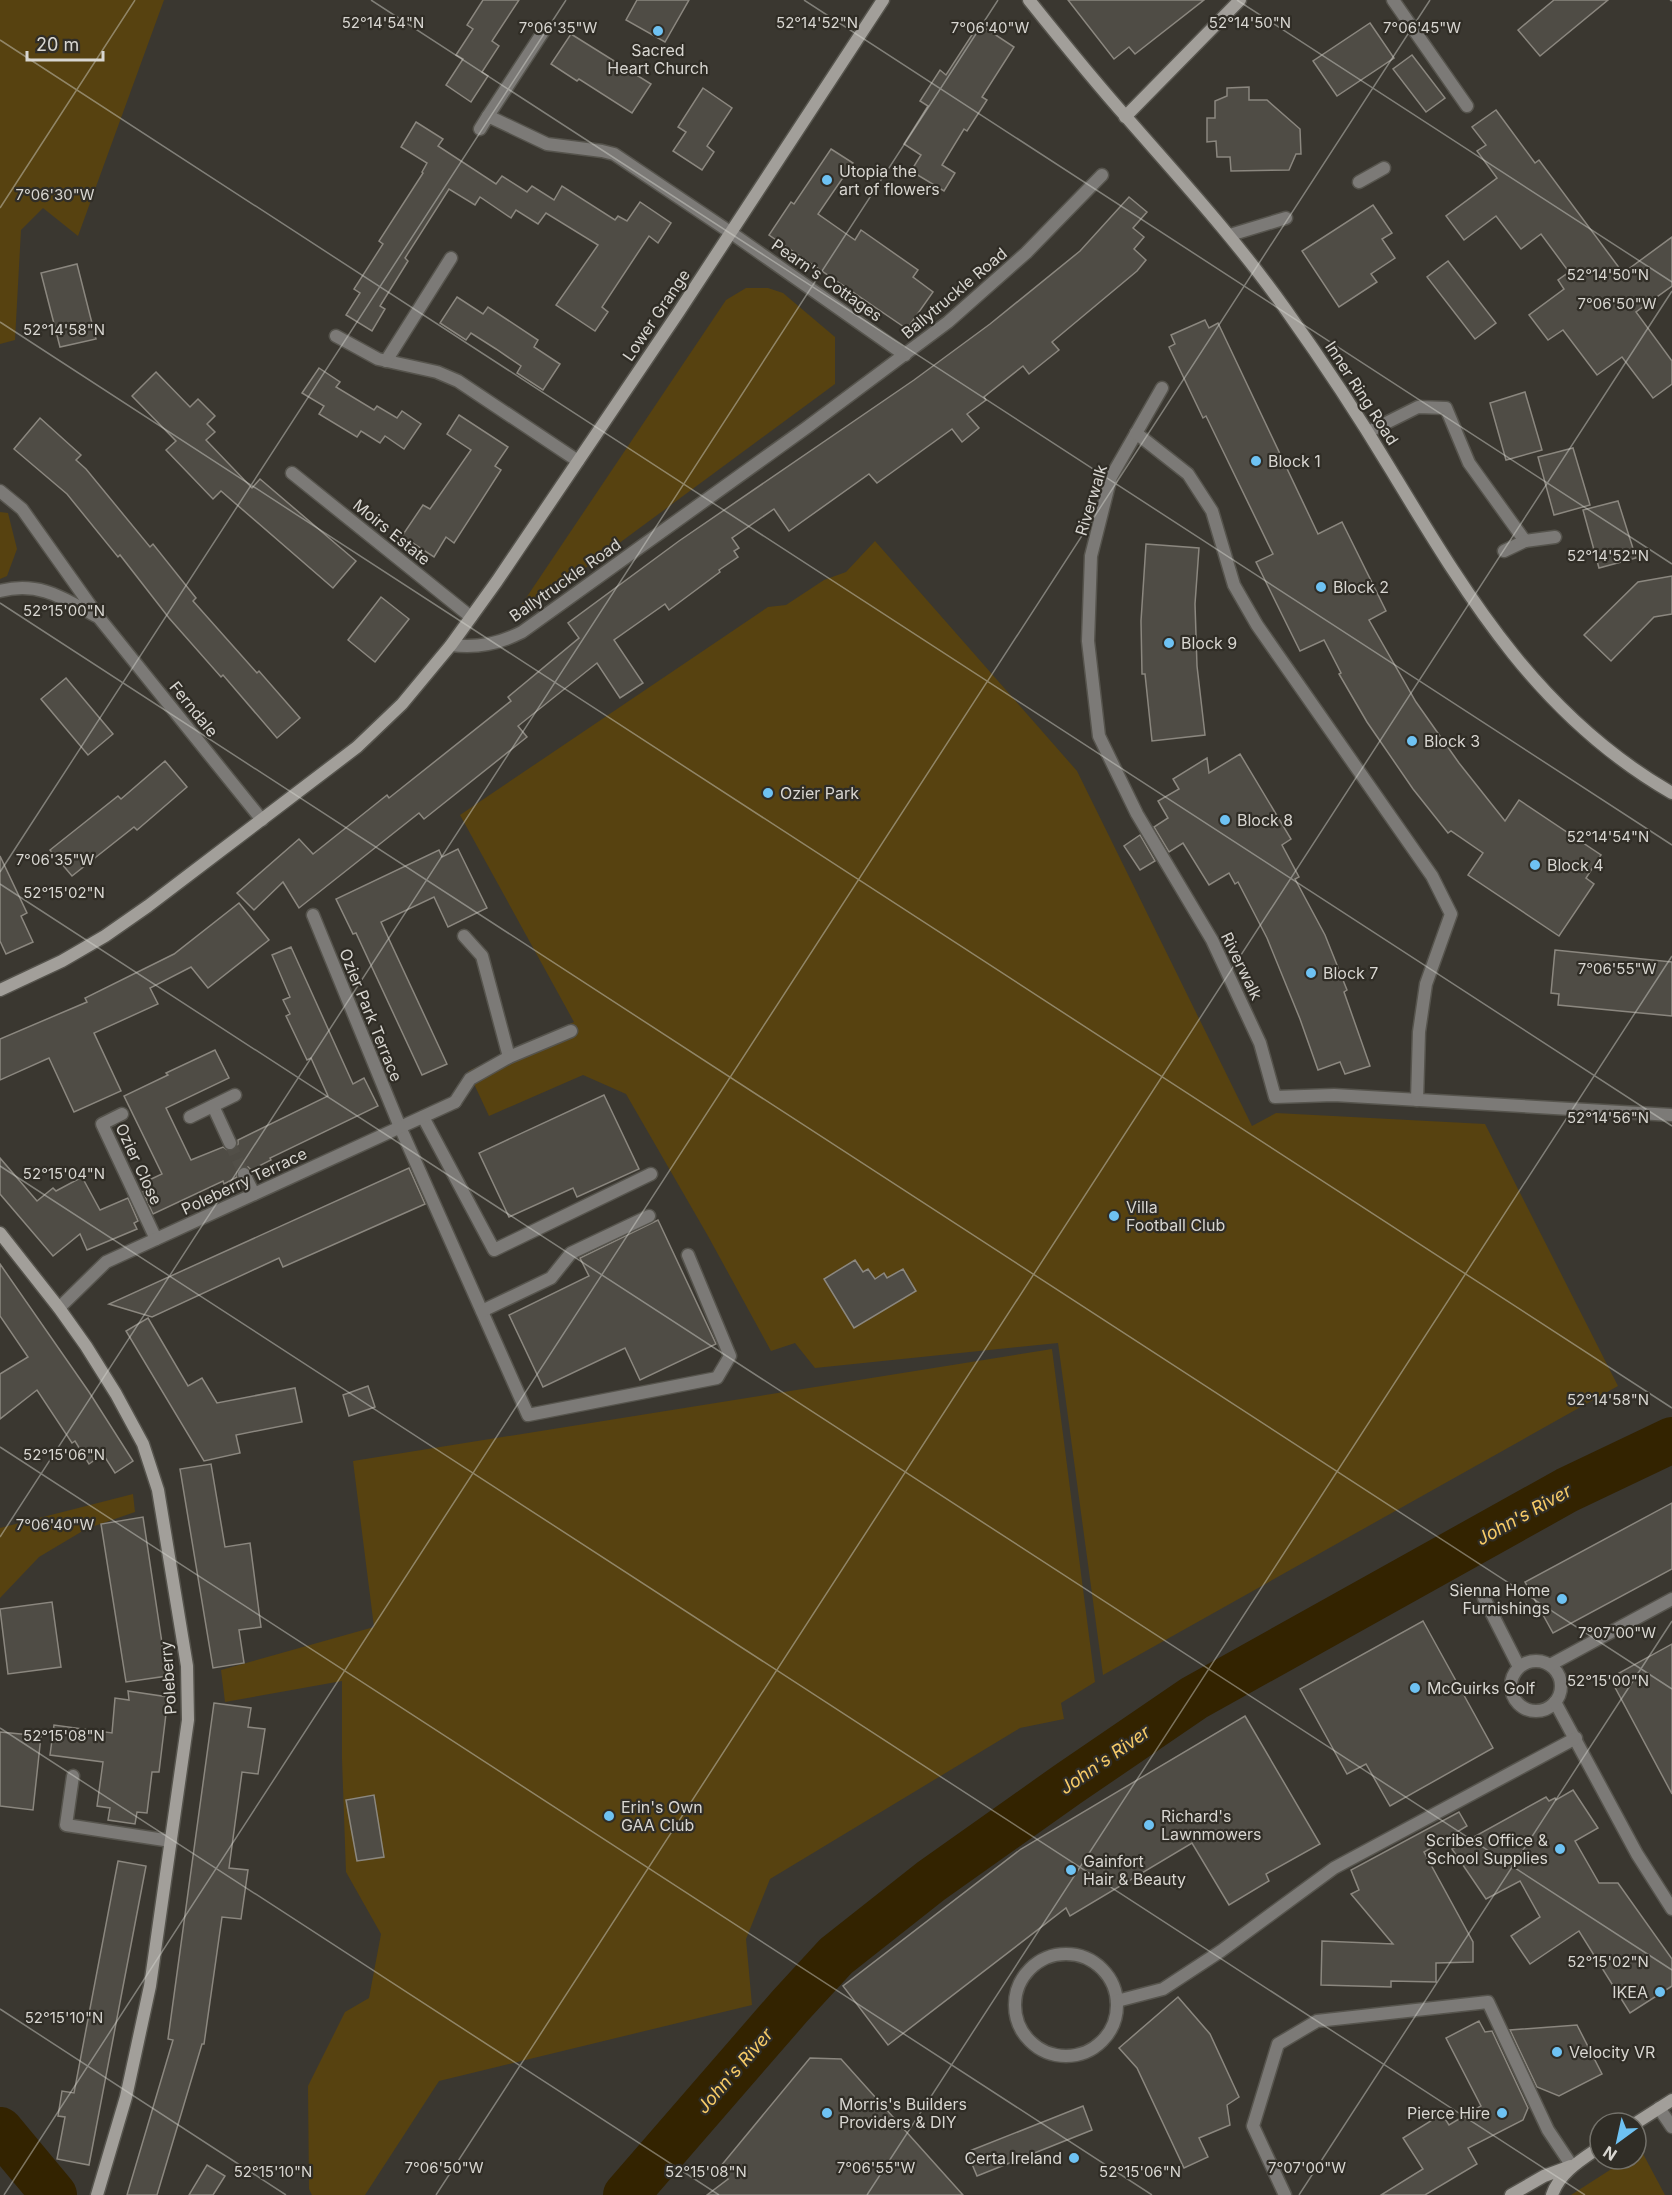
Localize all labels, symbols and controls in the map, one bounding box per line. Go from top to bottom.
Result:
text: 52°14'54"N [342,13,424,32]
text: 52°14'52"N [776,13,858,32]
text: 52°14'50"N [1209,13,1291,32]
text: 7°06'35"W [519,18,598,37]
text: 7°06'40"W [951,18,1029,37]
text: 7°06'45"W [1383,18,1461,37]
scale bar [27,24,104,62]
marker: Sacred Heart Church [651,24,665,38]
text: 20 m [36,34,79,55]
place label: Sacred Heart Church [607,40,709,78]
place label: Utopia the art of flowers [839,161,940,199]
marker: Utopia the art of flowers [820,173,834,187]
text: 7°06'30"W [15,185,95,204]
street label: Pearn's Cottages [768,235,886,325]
street label: Ballytruckle Road [897,243,1011,343]
street label: Lower Grange [618,265,694,365]
text: 52°14'50"N [1567,265,1649,284]
text: 7°06'50"W [1578,294,1657,313]
text: 52°14'58"N [23,320,105,339]
street label: Inner Ring Road [1321,337,1403,449]
place label: Block 1 [1268,451,1321,471]
marker: Block 1 [1249,454,1263,468]
street label: Riverwalk [1071,462,1111,538]
street label: Moirs Estate [349,495,435,569]
street label: Ballytruckle Road [505,534,625,626]
text: 52°14'52"N [1567,546,1649,565]
place label: Block 2 [1333,577,1389,597]
marker: Block 2 [1314,580,1328,594]
text: 52°15'00"N [23,601,105,620]
place label: Block 9 [1181,633,1237,653]
marker: Block 9 [1162,636,1176,650]
street label: Ferndale [166,677,222,741]
place label: Block 3 [1424,731,1480,751]
marker: Block 3 [1405,734,1419,748]
place label: Ozier Park [780,783,859,803]
marker: Ozier Park [761,786,775,800]
place label: Block 8 [1237,810,1293,830]
marker: Block 8 [1218,813,1232,827]
text: 52°14'54"N [1567,827,1649,846]
text: 7°06'35"W [16,850,95,869]
place label: Block 4 [1547,855,1604,875]
marker: Block 4 [1528,858,1542,872]
text: 52°15'02"N [23,883,105,902]
street label: Riverwalk [1217,929,1267,1003]
street label: Ozier Park Terrace [335,946,407,1084]
text: 7°06'55"W [1578,959,1657,978]
place label: Block 7 [1323,963,1378,983]
marker: Block 7 [1304,966,1318,980]
text: 52°14'56"N [1567,1108,1649,1127]
street label: Ozier Close [111,1120,167,1208]
street label: Poleberry Terrace [178,1143,310,1219]
text: 52°15'04"N [23,1164,105,1183]
place label: Villa Football Club [1126,1197,1225,1235]
marker: Villa Football Club [1107,1209,1121,1223]
text: 52°14'58"N [1567,1390,1649,1409]
text: 52°15'06"N [23,1445,105,1464]
water label: John's River [1473,1479,1576,1549]
text: 7°06'40"W [16,1515,94,1534]
place label: Sienna Home Furnishings [1449,1580,1550,1618]
marker: Sienna Home Furnishings [1555,1592,1569,1606]
text: 7°07'00"W [1578,1623,1656,1642]
street label: Poleberry [155,1641,181,1715]
text: 52°15'00"N [1567,1671,1649,1690]
place label: McGuirks Golf [1427,1678,1535,1698]
marker: McGuirks Golf [1408,1681,1422,1695]
water label: John's River [1056,1720,1155,1798]
text: 52°15'08"N [23,1726,105,1745]
place label: Erin's Own GAA Club [621,1797,703,1835]
place label: Richard's Lawnmowers [1161,1806,1262,1844]
marker: Erin's Own GAA Club [602,1809,616,1823]
marker: Richard's Lawnmowers [1142,1818,1156,1832]
place label: Scribes Office & School Supplies [1426,1830,1549,1868]
marker: Scribes Office & School Supplies [1553,1842,1567,1856]
place label: Gainfort Hair & Beauty [1083,1851,1186,1889]
marker: Gainfort Hair & Beauty [1064,1863,1078,1877]
text: 52°15'02"N [1567,1952,1649,1971]
place label: IKEA [1612,1982,1648,2002]
marker: IKEA [1653,1985,1667,1999]
text: 52°15'10"N [25,2008,103,2027]
water label: John's River [692,2023,778,2117]
place label: Velocity VR [1569,2042,1655,2062]
marker: Velocity VR [1550,2045,1564,2059]
place label: Morris's Builders Providers & DIY [839,2094,967,2132]
place label: Pierce Hire [1407,2103,1490,2123]
marker: Morris's Builders Providers & DIY [820,2106,834,2120]
marker: Pierce Hire [1495,2106,1509,2120]
north arrow [1588,2111,1648,2171]
text: N [1599,2142,1620,2165]
place label: Certa Ireland [964,2148,1062,2168]
marker: Certa Ireland [1067,2151,1081,2165]
text: 7°06'50"W [405,2158,484,2177]
text: 7°06'55"W [837,2158,916,2177]
text: 7°07'00"W [1268,2158,1346,2177]
text: 52°15'10"N [234,2162,312,2181]
text: 52°15'08"N [665,2162,747,2181]
text: 52°15'06"N [1099,2162,1181,2181]

